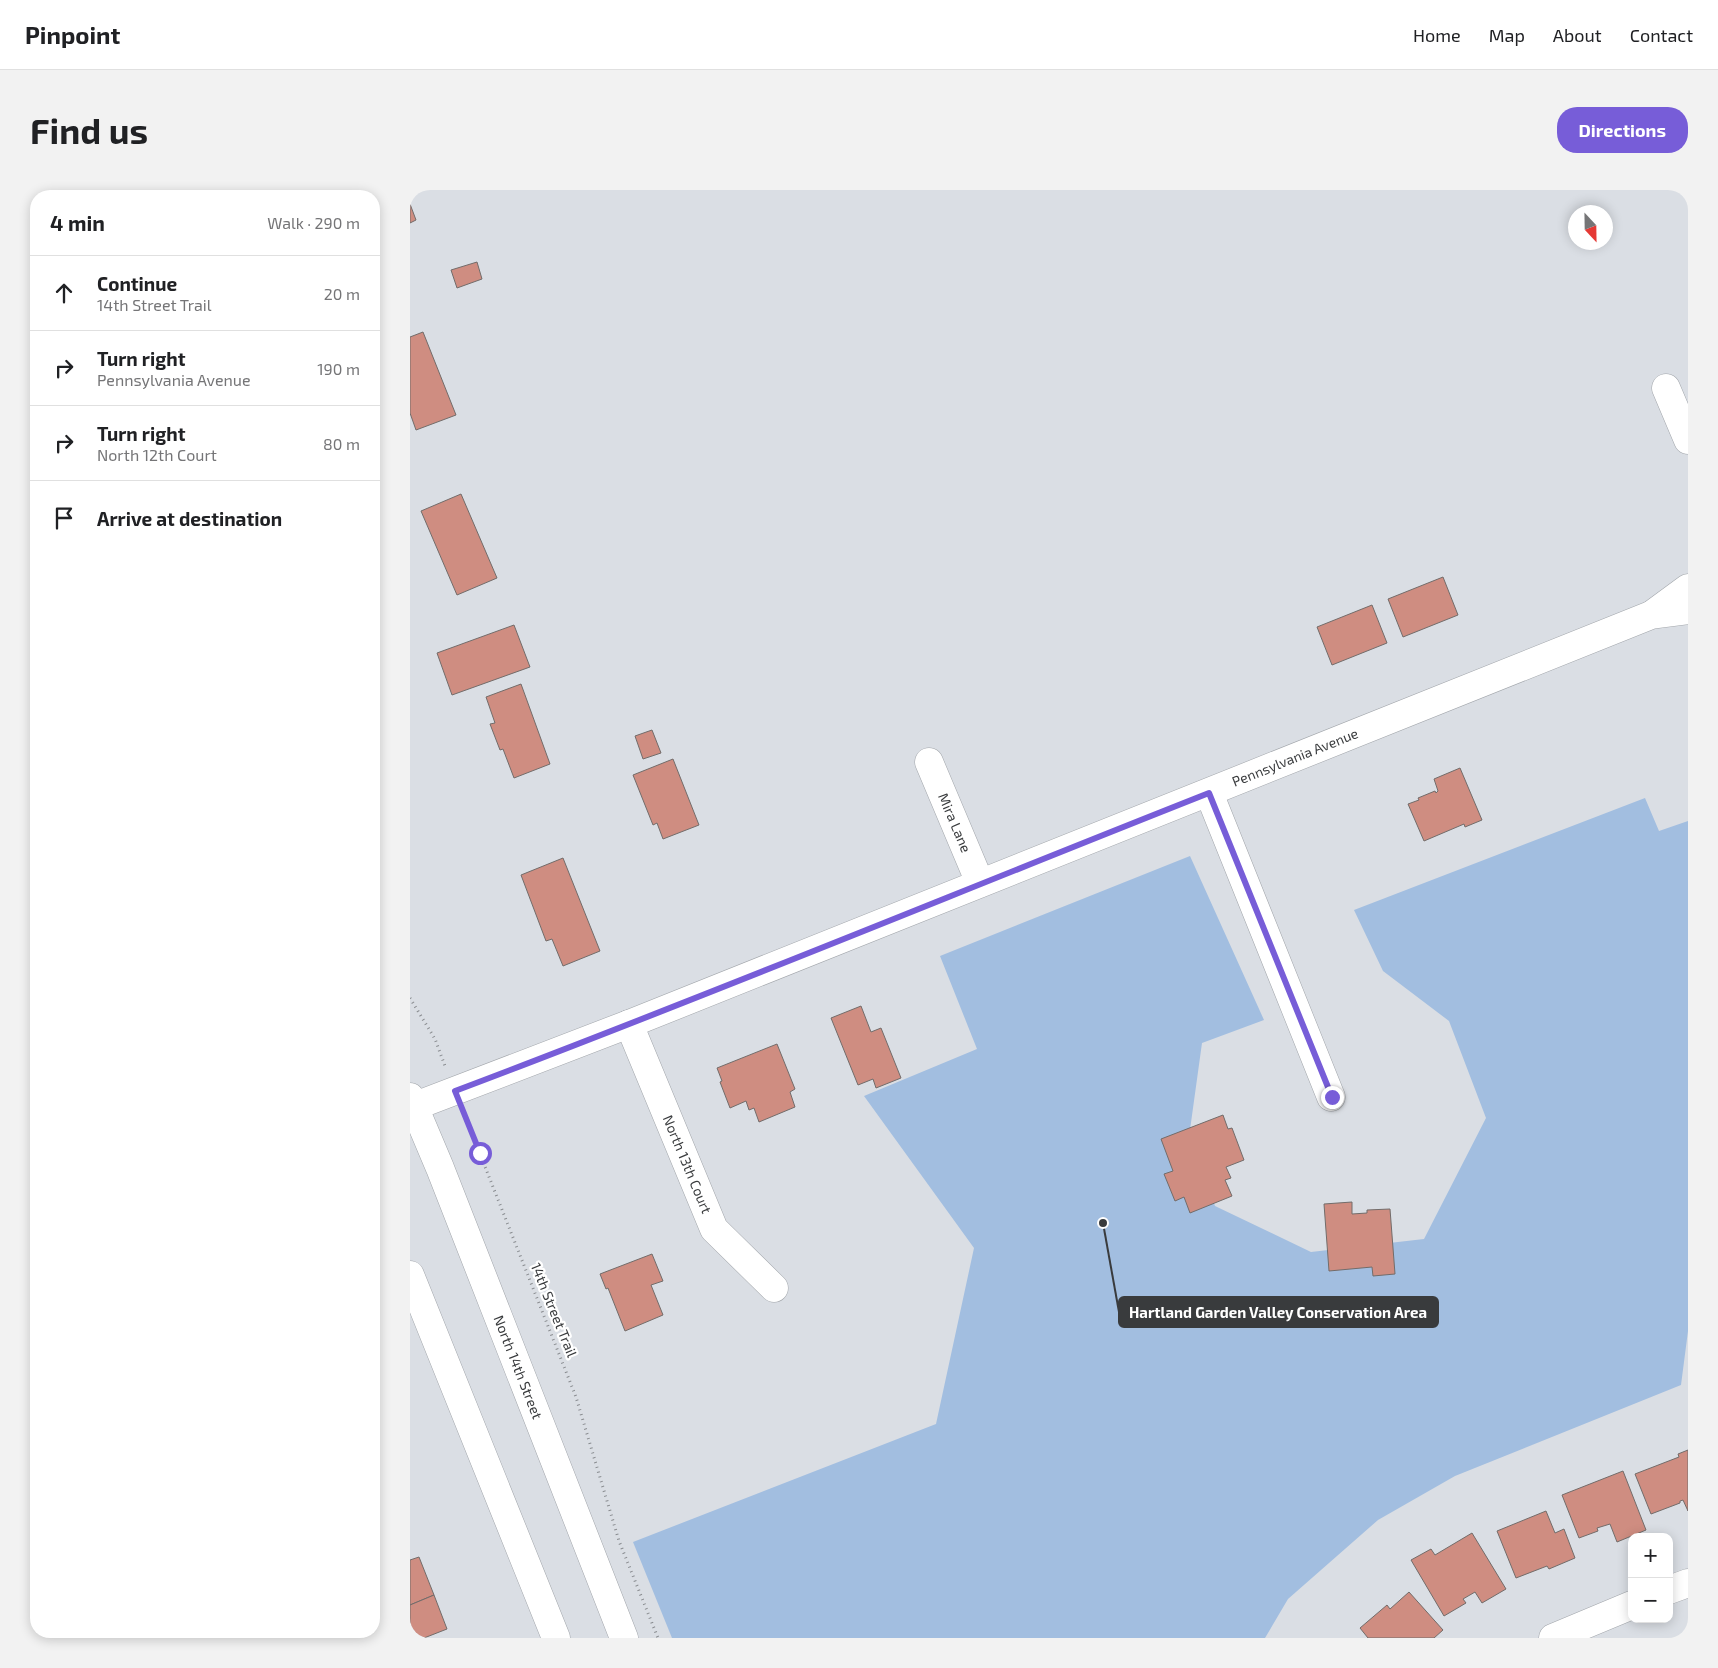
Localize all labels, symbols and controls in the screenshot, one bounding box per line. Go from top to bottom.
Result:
text: Pinpoint [25,20,120,49]
text: Home [1413,24,1461,46]
text: Map [1489,24,1525,46]
text: About [1553,24,1602,46]
text: Contact [1630,24,1693,46]
button: Directions [1557,107,1688,153]
text: Find us [30,109,148,151]
north arrow [1568,205,1613,250]
text: 4 min [50,210,105,235]
text: Walk · 290 m [267,213,360,232]
text: Continue [97,272,177,295]
icon: ahead [50,279,78,307]
text: 20 m [324,284,360,303]
text: 14th Street Trail [97,295,212,314]
text: Turn right [97,347,185,370]
icon: right [50,354,78,382]
text: 190 m [317,359,360,378]
text: Pennsylvania Avenue [97,370,251,389]
text: Turn right [97,422,185,445]
icon: right [50,429,78,457]
text: 80 m [323,434,360,453]
text: North 12th Court [97,445,217,464]
icon: arrive [50,504,78,532]
text: Arrive at destination [97,507,282,530]
street label: Pennsylvania Avenue [1229,724,1360,790]
street label: Mira Lane [935,790,975,855]
route end [1321,1086,1344,1109]
street label: North 13th Court [660,1112,716,1216]
route start [469,1142,492,1165]
street label: 14th Street Trail [528,1260,581,1360]
callout: Hartland Garden Valley Conservation Area [1119,1297,1438,1327]
text: Hartland Garden Valley Conservation Area [1129,1303,1427,1322]
street label: North 14th Street [491,1313,546,1421]
map controls [1628,1533,1673,1623]
button: + [1628,1533,1673,1578]
button: − [1628,1578,1673,1623]

